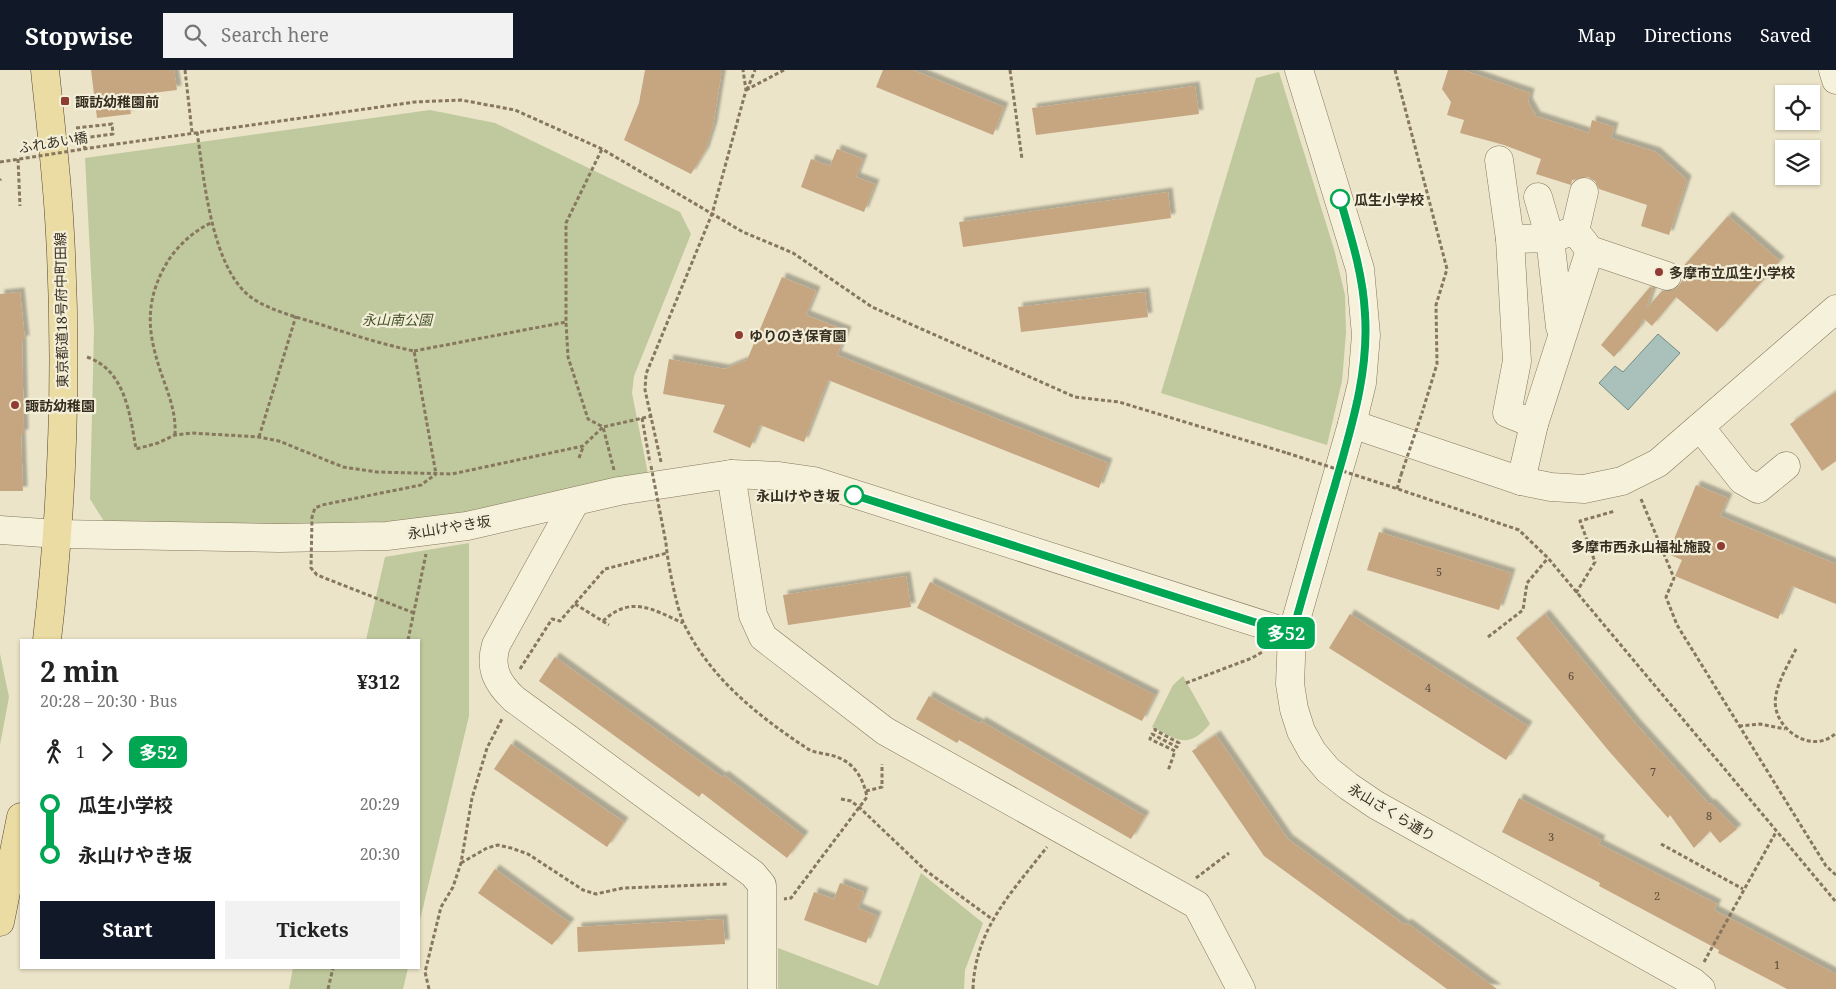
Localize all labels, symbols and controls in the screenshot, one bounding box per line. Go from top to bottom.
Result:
search box [163,13,513,58]
text: Stopwise [25,19,133,52]
icon: search [181,21,209,49]
text: Search here [221,22,329,48]
text: Map [1578,23,1616,47]
text: Directions [1644,23,1732,47]
text: Saved [1760,23,1811,47]
map controls [1775,85,1820,185]
button: locate [1775,85,1820,130]
place label: 諏訪幼稚園前 [75,92,159,111]
marker: 諏訪幼稚園前 [59,95,71,107]
street label: ふれあい橋 [17,127,89,157]
button: layers [1775,140,1820,185]
marker: 瓜生小学校 [1330,189,1350,209]
place label: 瓜生小学校 [1354,190,1424,209]
street label: 東京都道18号府中町田線 [50,232,72,388]
place label: 多摩市立瓜生小学校 [1669,263,1795,282]
marker: 多摩市立瓜生小学校 [1653,266,1665,278]
park label: 永山南公園 [362,310,434,329]
place label: ゆりのき保育園 [749,326,847,345]
marker: ゆりのき保育園 [733,329,745,341]
place label: 諏訪幼稚園 [25,396,95,415]
marker: 諏訪幼稚園 [9,399,21,411]
marker: 永山けやき坂 [844,485,864,505]
place label: 永山けやき坂 [756,486,840,505]
street label: 永山けやき坂 [406,511,492,543]
place label: 多摩市西永山福祉施設 [1571,537,1711,556]
marker: 多摩市西永山福祉施設 [1715,540,1727,552]
house number: 5 [1436,564,1442,579]
line badge: 多52 [1257,617,1315,649]
text: 多52 [1267,621,1305,645]
text: 2 min [40,652,119,690]
house number: 6 [1568,668,1574,683]
text: ¥312 [357,669,400,695]
house number: 4 [1425,680,1431,695]
text: 20:28 – 20:30 · Bus [40,690,177,712]
icon: walk [40,738,68,766]
icon: forward [93,738,121,766]
text: 多52 [139,740,177,764]
text: 1 [76,741,85,763]
house number: 7 [1650,764,1656,779]
street label: 永山さくら通り [1345,779,1439,845]
text: 瓜生小学校 [78,792,173,818]
text: 20:29 [360,793,400,815]
house number: 8 [1706,808,1712,823]
house number: 3 [1548,829,1554,844]
text: 永山けやき坂 [78,842,192,868]
text: 20:30 [360,843,400,865]
house number: 2 [1654,888,1660,903]
button: Start [40,901,215,959]
button: Tickets [225,901,400,959]
house number: 1 [1774,957,1780,972]

